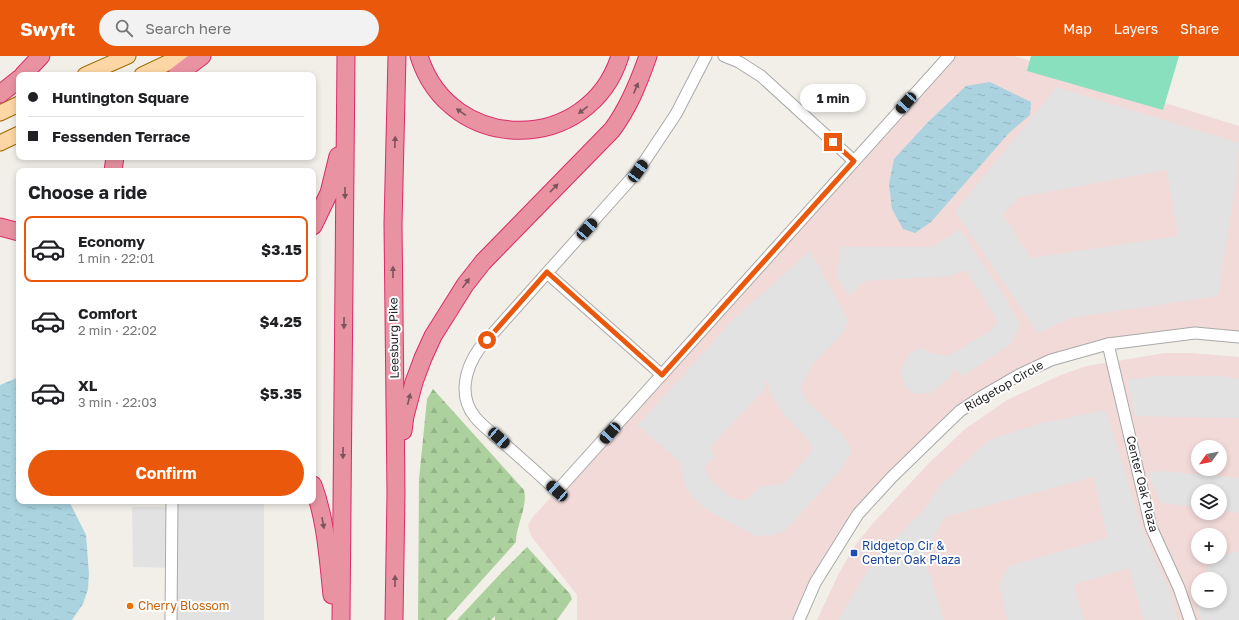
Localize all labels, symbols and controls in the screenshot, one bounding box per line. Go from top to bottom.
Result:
search box [99,10,379,46]
text: Swyft [20,17,75,40]
icon: search [113,17,135,39]
text: Search here [145,19,231,37]
text: Map [1063,20,1092,37]
text: Layers [1114,20,1158,37]
text: Share [1180,20,1219,37]
one-way arrow [633,83,639,94]
callout: 1 min [800,84,866,112]
text: Huntington Square [52,88,189,106]
text: 1 min [817,90,849,106]
car [894,90,918,116]
one-way arrow [577,106,588,114]
one-way arrow [456,108,467,116]
text: Fessenden Terrace [52,127,190,145]
route end [824,133,842,151]
one-way arrow [392,135,398,148]
car [626,158,650,184]
text: Choose a ride [28,181,147,203]
one-way arrow [549,183,559,193]
one-way arrow [342,187,348,200]
car [575,216,599,242]
icon: car [30,231,66,267]
text: Economy [78,232,145,250]
text: $3.15 [261,240,302,258]
text: 1 min · 22:01 [78,250,154,266]
one-way arrow [390,265,396,278]
one-way arrow [462,278,470,288]
street label: Leesburg Pike [385,297,402,379]
icon: car [30,303,66,339]
text: Comfort [78,304,137,322]
text: $4.25 [259,312,302,330]
one-way arrow [341,317,347,330]
text: 2 min · 22:02 [78,322,157,338]
route start [478,331,496,349]
street label: Ridgetop Circle [962,357,1046,414]
icon: car [30,375,66,411]
text: XL [78,376,97,394]
text: $5.35 [260,384,302,402]
one-way arrow [406,393,412,405]
text: 3 min · 22:03 [78,394,157,410]
car [598,420,622,446]
car [486,426,512,450]
street label: Center Oak Plaza [1123,434,1162,534]
north arrow [1191,440,1227,476]
map controls [1191,440,1227,608]
one-way arrow [340,447,346,460]
button: Confirm [28,450,304,496]
car [544,479,570,503]
button: layers [1191,484,1227,520]
one-way arrow [320,517,326,529]
button: + [1191,528,1227,564]
place label: Ridgetop Cir & Center Oak Plaza [862,538,961,567]
marker: Ridgetop Cir & Center Oak Plaza [849,548,859,558]
button: − [1191,572,1227,608]
one-way arrow [392,574,398,587]
place label: Cherry Blossom [138,598,229,613]
marker: Cherry Blossom [125,601,135,611]

